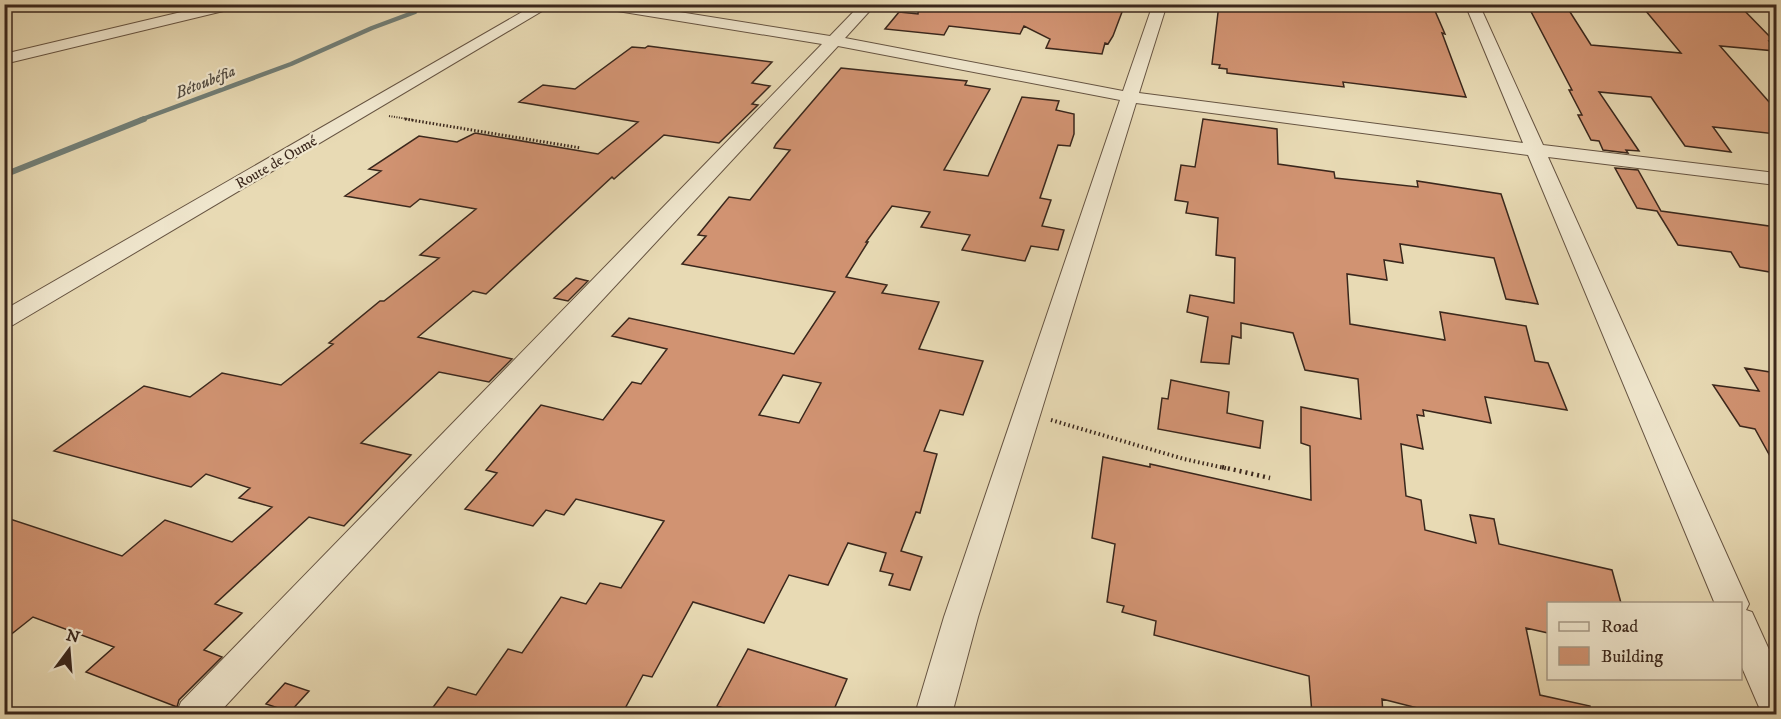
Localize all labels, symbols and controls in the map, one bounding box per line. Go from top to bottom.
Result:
water label: Bétoubéfia [171,61,238,103]
street label: Route de Oumé [232,131,321,193]
legend [1547,602,1742,680]
text: Road [1601,616,1638,638]
north arrow [39,620,99,680]
text: N [64,625,82,648]
text: Building [1601,646,1663,668]

